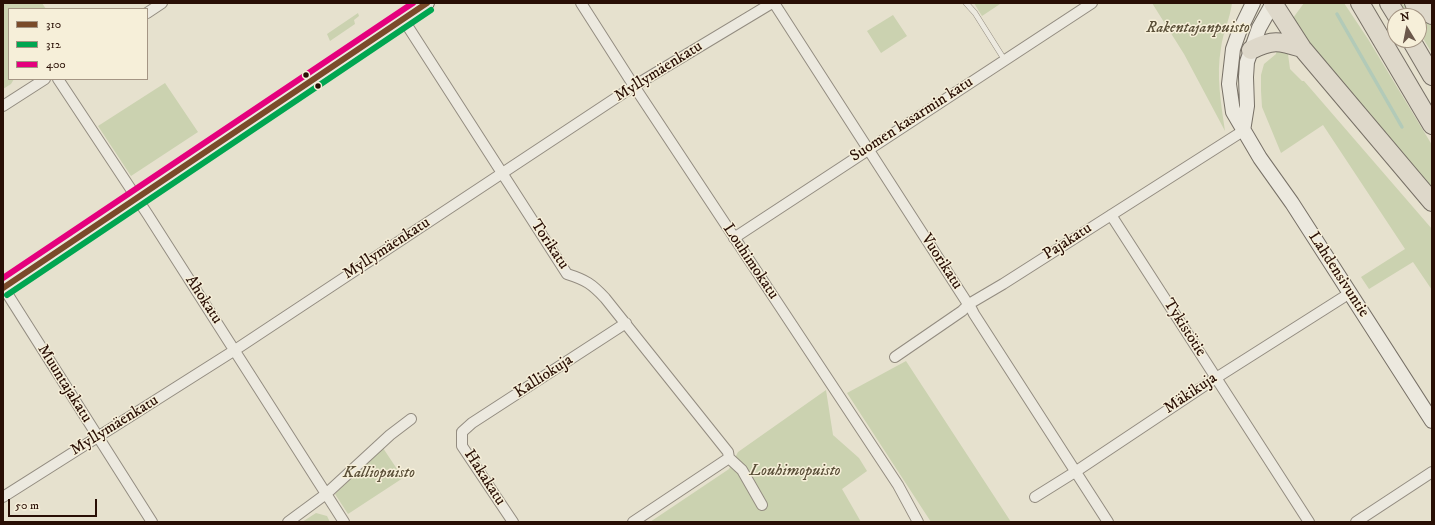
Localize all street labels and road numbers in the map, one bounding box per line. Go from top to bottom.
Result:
street label: Myllymäenkatu [612,37,706,107]
street label: Suomen kasarmin katu [847,73,977,167]
street label: Myllymäenkatu [340,214,434,284]
street label: Torikatu [525,217,573,273]
street label: Pajakatu [1040,219,1096,265]
street label: Louhimokatu [718,221,782,303]
street label: Lahdensivuntie [1303,229,1373,321]
street label: Vuorikatu [916,231,966,293]
street label: Ahokatu [180,272,226,328]
street label: Tykistötie [1158,296,1210,360]
street label: Muuntajakatu [32,341,96,427]
street label: Kalliokuja [511,351,577,403]
street label: Mäkikuja [1161,369,1221,419]
street label: Myllymäenkatu [68,391,162,461]
street label: Hakakatu [459,447,509,509]

